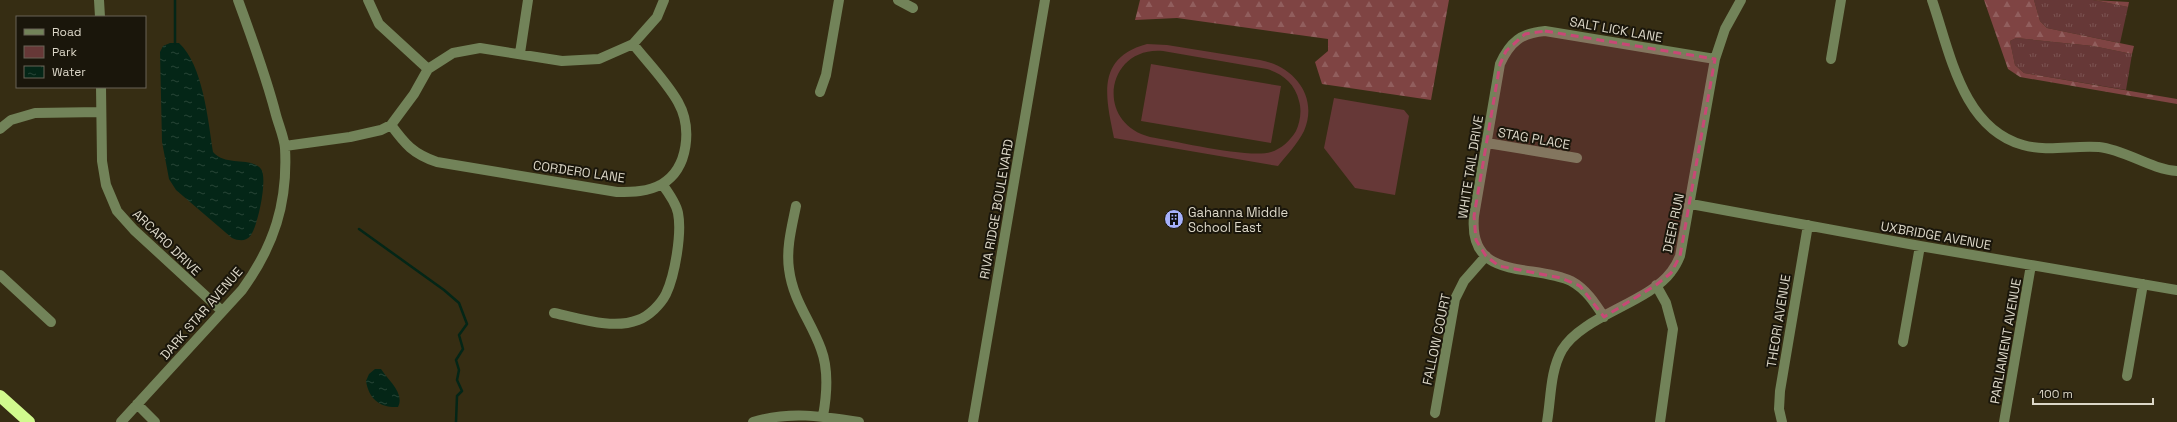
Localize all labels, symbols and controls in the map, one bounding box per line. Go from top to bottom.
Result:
street label: SALT LICK LANE [1568,13,1664,46]
legend [16,16,146,88]
text: Road [52,24,81,40]
text: Park [52,44,77,60]
text: Water [52,64,86,80]
street label: WHITE TAIL DRIVE [1454,114,1487,220]
street label: STAG PLACE [1497,124,1571,153]
street label: RIVA RIDGE BOULEVARD [976,138,1017,281]
street label: CORDERO LANE [532,157,626,186]
street label: DEER RUN [1659,192,1688,254]
place label: Gahanna Middle School East [1188,204,1288,236]
street label: ARCARO DRIVE [129,206,204,279]
building icon: Gahanna Middle School East [1163,208,1185,230]
street label: UXBRIDGE AVENUE [1879,217,1993,254]
street label: DARK STAR AVENUE [156,263,246,363]
street label: THEORI AVENUE [1763,273,1794,369]
street label: PARLIAMENT AVENUE [1986,277,2025,405]
street label: FALLOW COURT [1418,291,1455,386]
scale bar [2033,380,2153,406]
text: 100 m [2039,386,2073,402]

